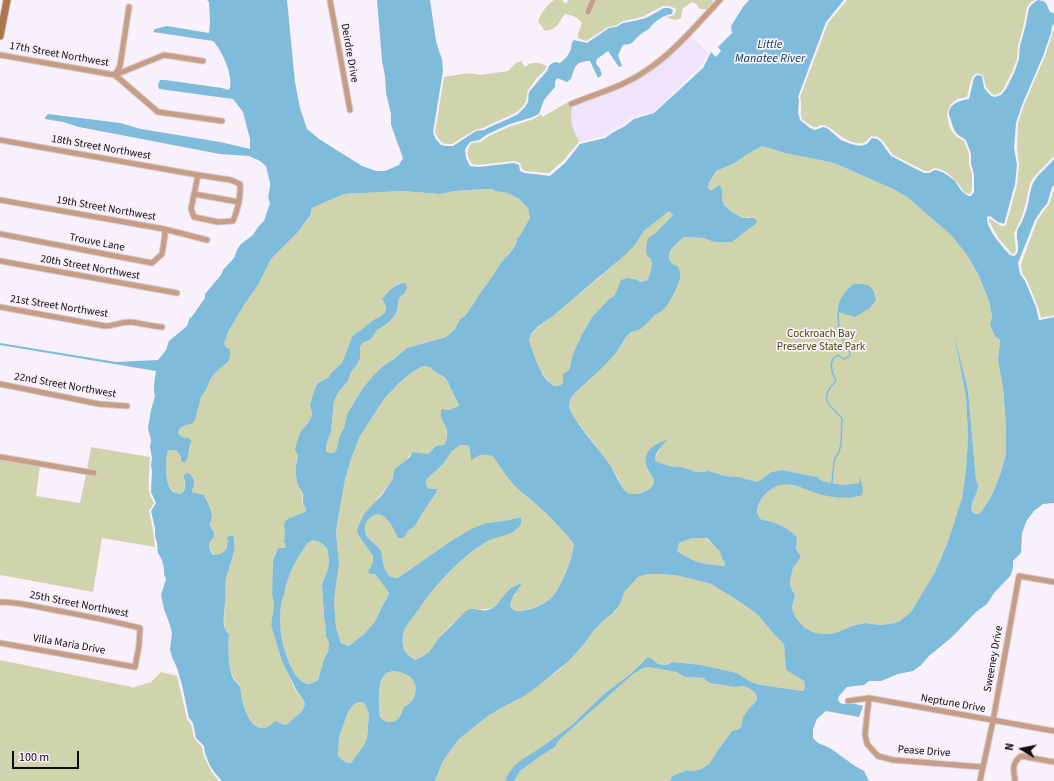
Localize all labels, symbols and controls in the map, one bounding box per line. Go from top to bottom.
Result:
street label: Deirdre Drive [337,22,361,84]
water label: Little Manatee River [735,38,805,66]
street label: 17th Street Northwest [8,40,110,70]
street label: 18th Street Northwest [50,133,152,163]
street label: 19th Street Northwest [55,194,157,224]
street label: Trouve Lane [68,231,126,255]
street label: 20th Street Northwest [39,253,141,283]
street label: 21st Street Northwest [9,293,109,321]
park label: Cockroach Bay Preserve State Park [777,328,865,354]
street label: 22nd Street Northwest [13,371,117,401]
street label: 25th Street Northwest [28,589,130,621]
street label: Sweeney Drive [982,625,1006,693]
street label: Villa Maria Drive [32,632,106,658]
street label: Neptune Drive [920,692,986,716]
north arrow [1002,729,1042,769]
text: N [1002,742,1018,752]
scale bar [14,743,81,769]
street label: Pease Drive [897,744,951,760]
text: 100 m [19,749,49,766]

